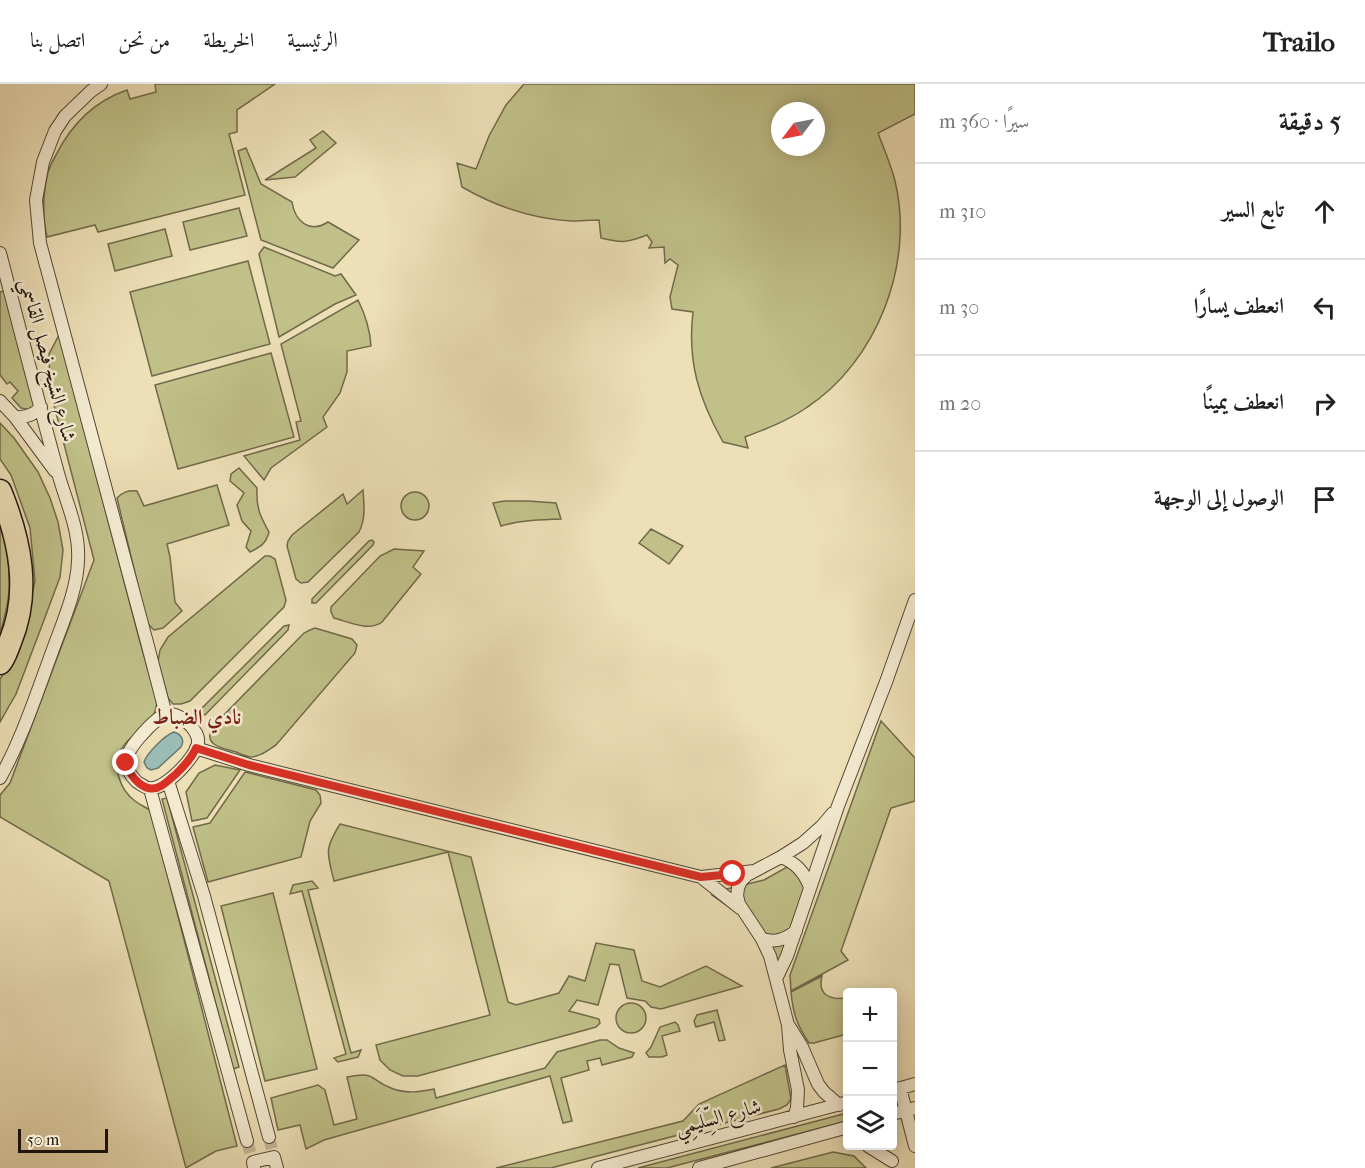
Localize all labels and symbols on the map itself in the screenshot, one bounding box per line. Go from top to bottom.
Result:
north arrow [771,102,825,156]
street label: شارع الشيخ فيصل القاسمي [8,276,81,446]
district label: نادي الضباط [153,705,241,734]
route end [112,749,138,775]
route start [719,860,745,886]
street label: شارع السِّلَيمِي [672,1092,765,1146]
scale bar [18,1126,108,1154]

